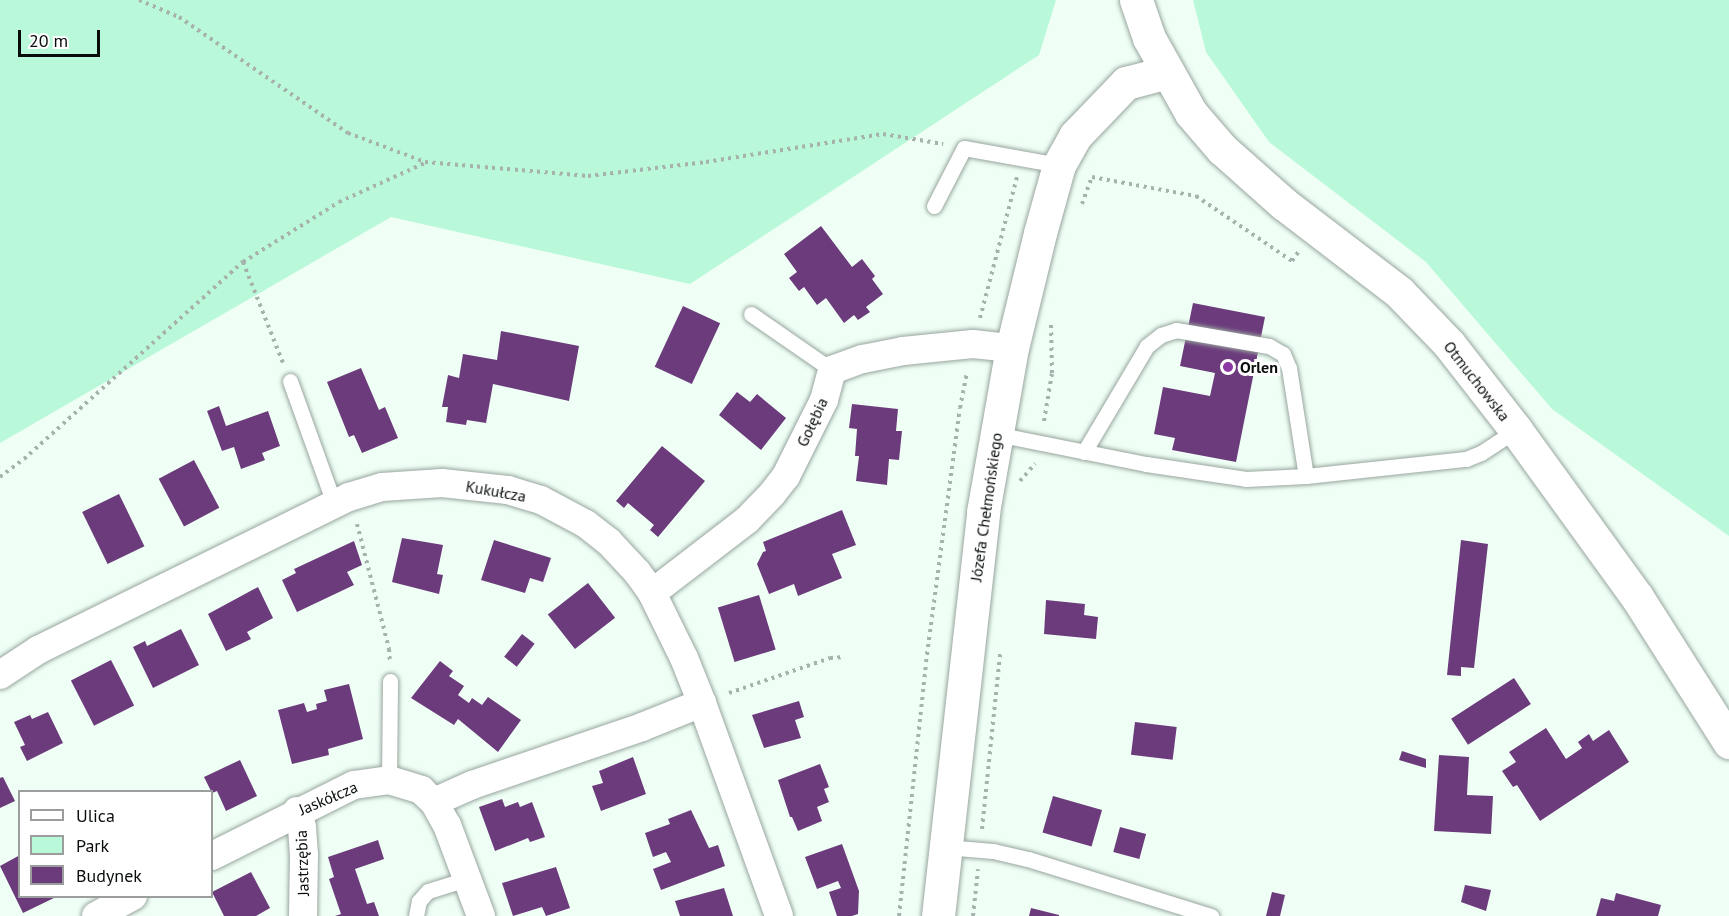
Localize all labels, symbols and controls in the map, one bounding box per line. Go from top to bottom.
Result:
scale bar [21,18,104,56]
text: 20 m [29,29,68,52]
street label: Otmuchowska [1440,337,1514,425]
place label: Orlen [1240,357,1278,377]
marker: Orlen [1221,360,1235,374]
street label: Gołębia [792,394,832,450]
street label: Józefa Chełmońskiego [966,431,1006,583]
street label: Kukułcza [464,476,528,506]
street label: Jaskółcza [296,777,360,819]
legend [18,790,213,898]
text: Ulica [76,804,115,827]
street label: Jastrzębia [291,830,313,896]
text: Park [76,834,109,857]
text: Budynek [76,864,142,887]

